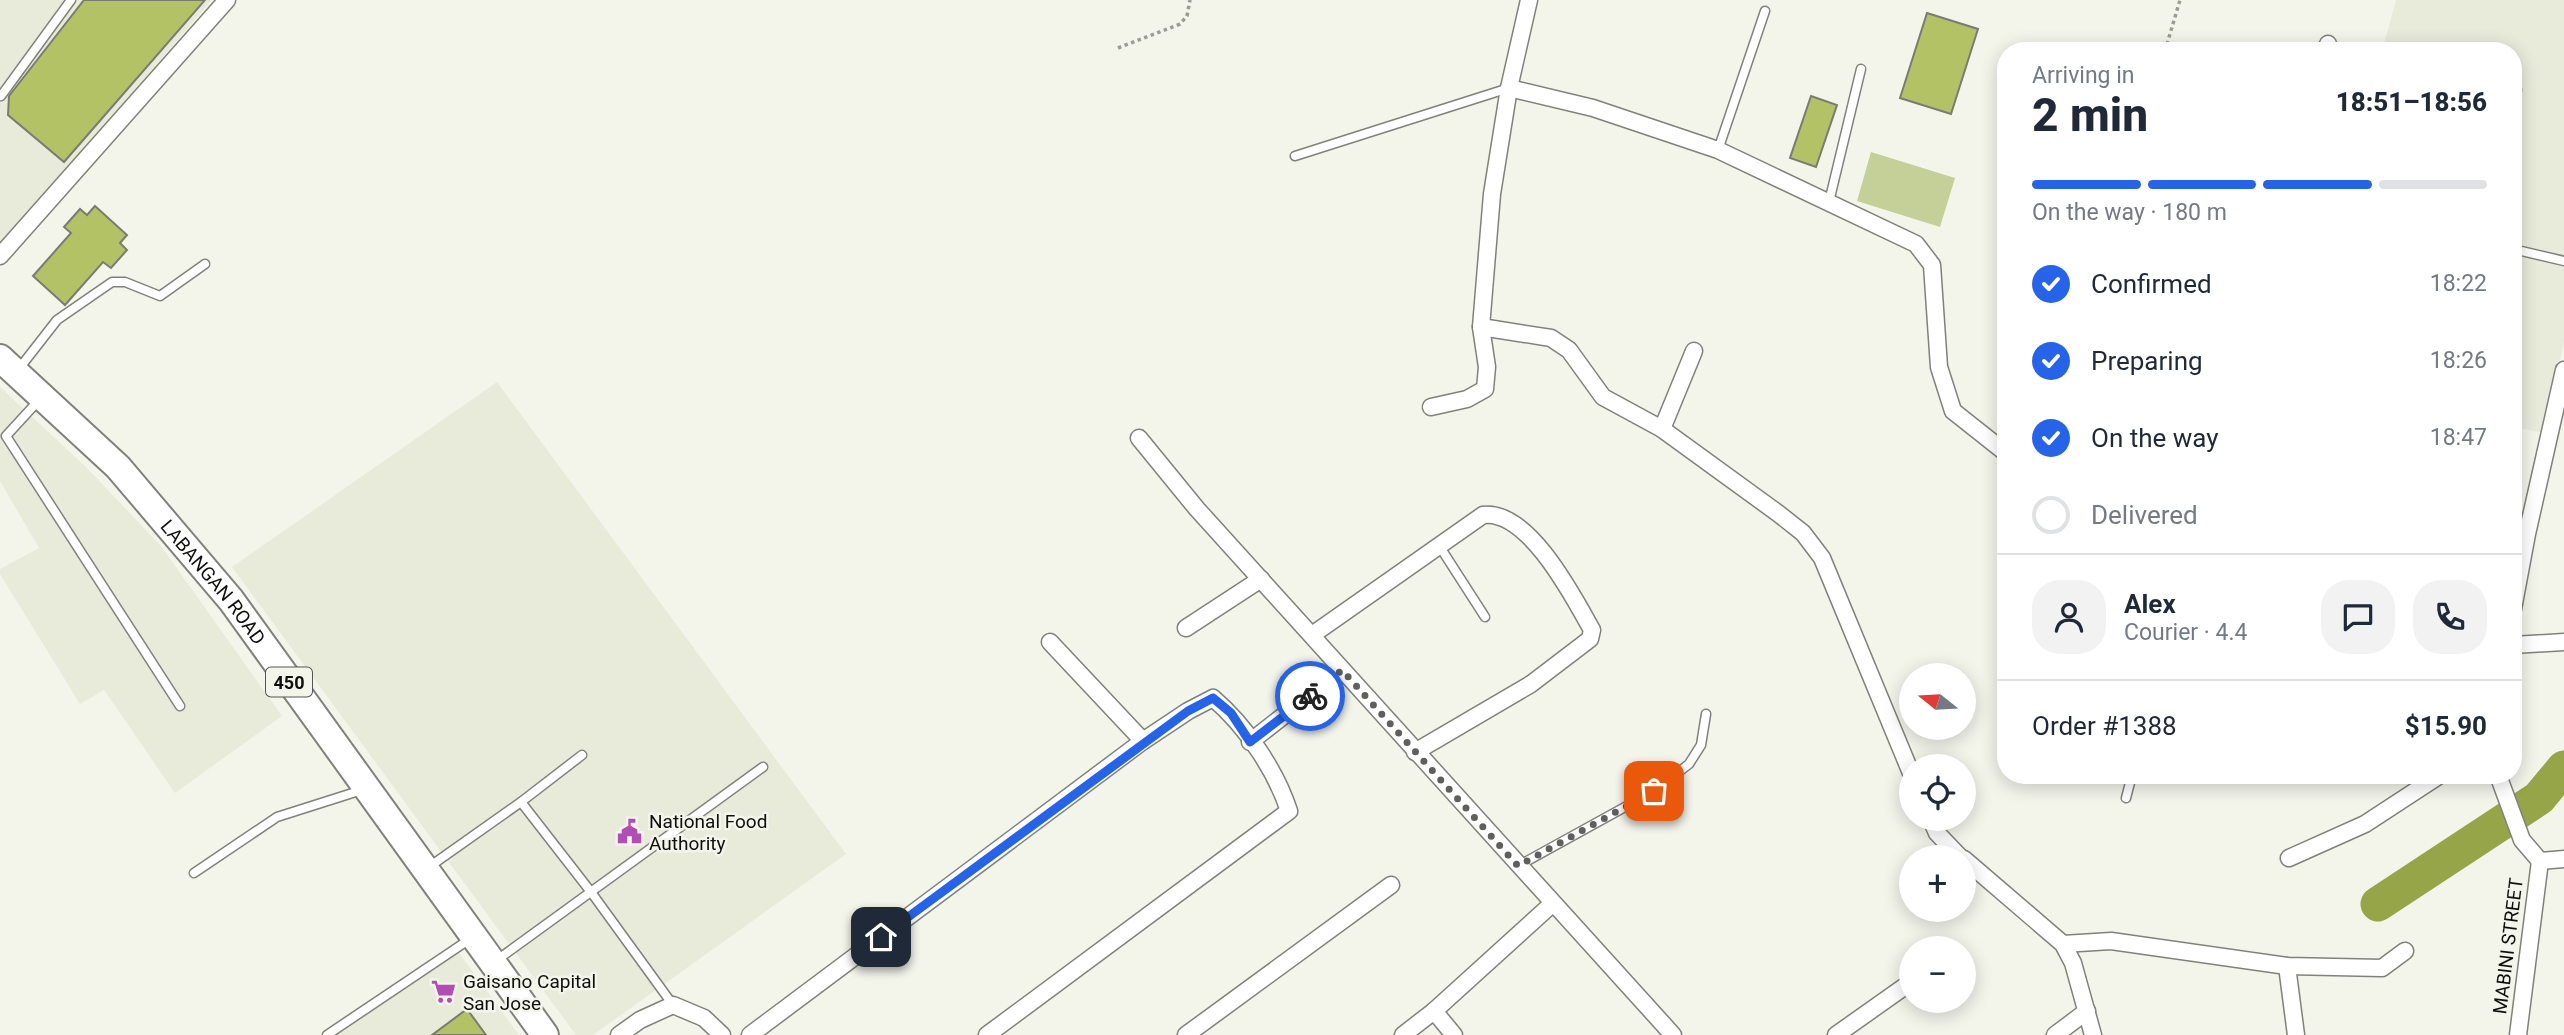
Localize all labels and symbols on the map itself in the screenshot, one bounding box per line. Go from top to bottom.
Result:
street label: LABANGAN ROAD [156,515,271,649]
courier [1275,661,1345,731]
north arrow [1899,663,1976,740]
road number: 450 [266,668,312,696]
pin [1624,761,1684,821]
place label: National Food Authority [649,810,767,855]
public building icon: National Food Authority [615,818,643,846]
street label: MABINI STREET [2488,877,2528,1015]
pin [851,907,911,967]
place label: Gaisano Capital San Jose [463,970,596,1015]
supermarket icon: Gaisano Capital San Jose [429,978,457,1006]

